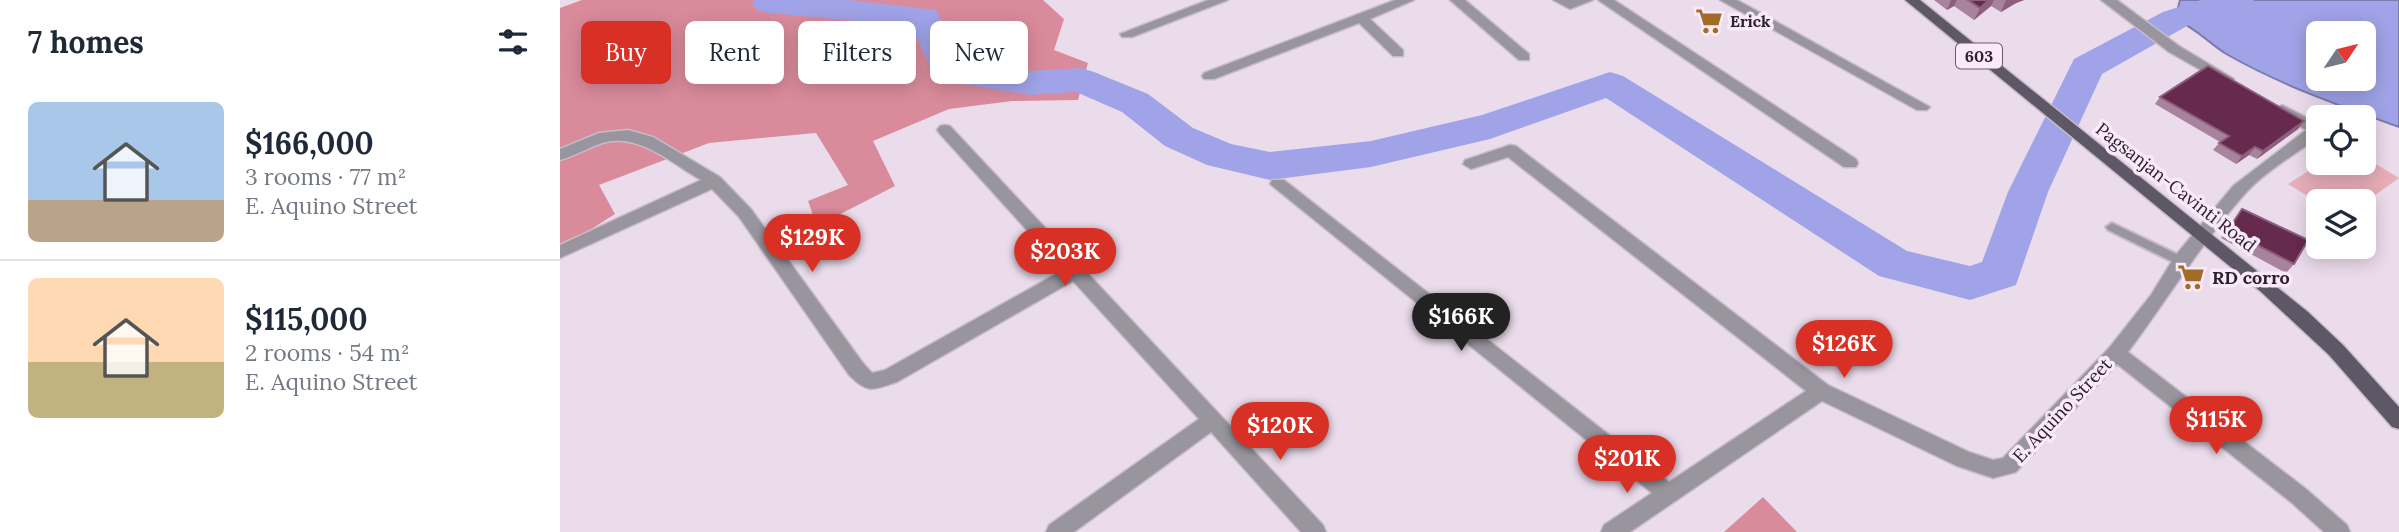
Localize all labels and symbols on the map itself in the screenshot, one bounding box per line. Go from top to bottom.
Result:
supermarket icon: Erick [1694,6,1724,36]
place label: Erick [1730,11,1771,31]
north arrow [2306,21,2376,91]
road number: 603 [1956,44,2002,68]
street label: Pagsanjan-Cavinti Road [2091,117,2261,257]
pin: $129K [763,215,861,274]
pin: $203K [1016,229,1114,288]
supermarket icon: RD corro [2176,262,2206,292]
place label: RD corro [2212,266,2290,289]
pin: $166K [1412,294,1510,353]
pin: $126K [1795,320,1893,380]
street label: E. Aquino Street [2008,353,2116,467]
pin: $115K [2167,396,2265,456]
pin: $120K [1231,402,1329,462]
pin: $201K [1578,435,1676,495]

